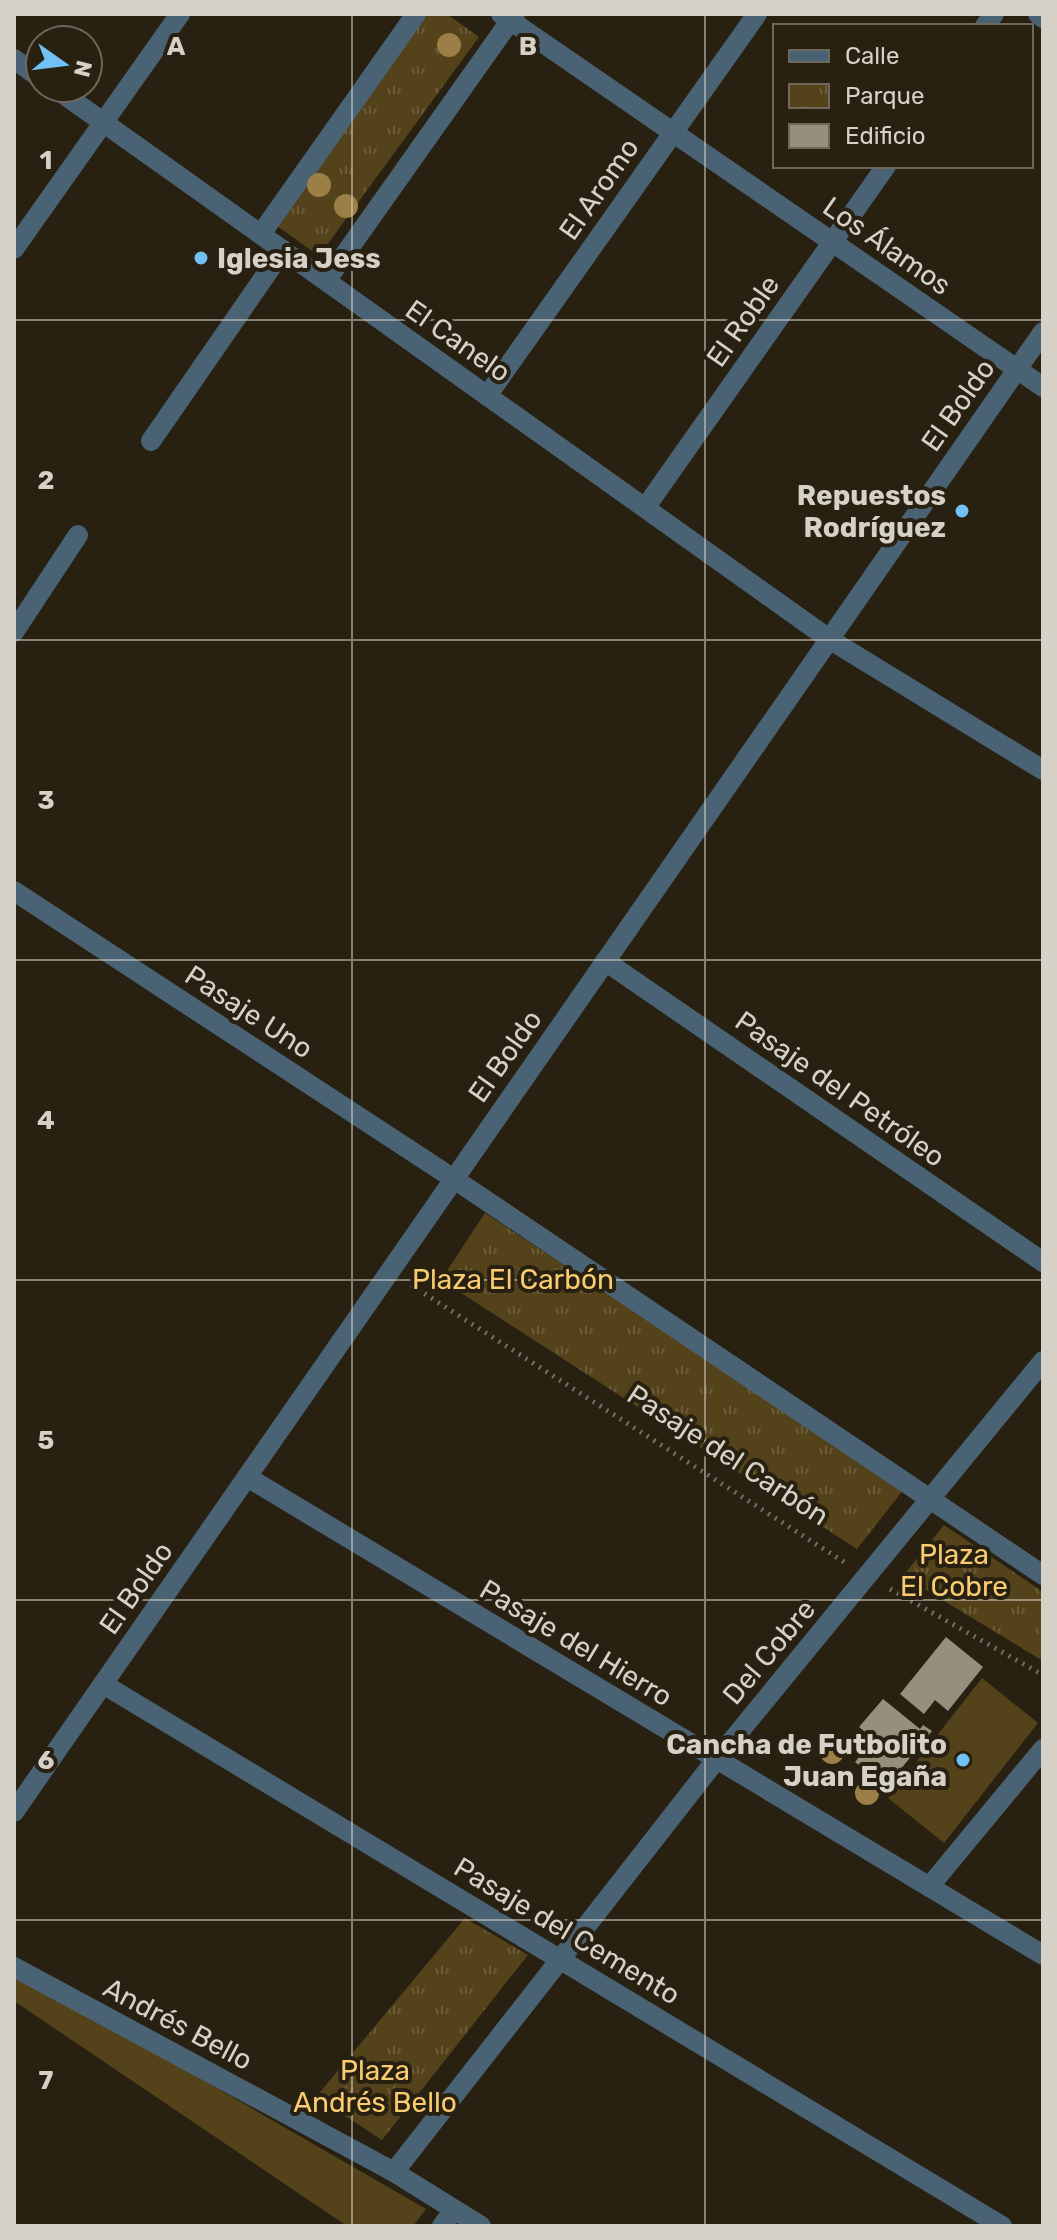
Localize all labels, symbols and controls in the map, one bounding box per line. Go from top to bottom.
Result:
north arrow [24,24,104,104]
legend [773,24,1033,168]
text: A [167,31,186,62]
text: B [519,31,537,62]
text: Calle [845,42,899,70]
text: N [68,58,98,80]
text: Parque [845,82,924,110]
text: Edificio [845,122,926,150]
street label: El Aromo [552,132,646,246]
text: 1 [40,145,52,176]
street label: Los Álamos [817,190,957,302]
place label: Iglesia Jess [217,242,381,275]
marker: Iglesia Jess [192,249,210,267]
street label: El Roble [700,269,786,373]
street label: El Canelo [399,293,517,389]
street label: El Boldo [914,353,1002,457]
text: 2 [38,465,54,496]
place label: Repuestos Rodríguez [797,479,946,544]
marker: Repuestos Rodríguez [953,502,971,520]
text: 3 [37,785,55,816]
street label: Pasaje Uno [179,959,319,1065]
street label: El Boldo [461,1004,549,1108]
street label: Pasaje del Petróleo [729,1004,951,1174]
text: 4 [37,1105,55,1136]
park label: Plaza El Carbón [412,1263,614,1296]
street label: Pasaje del Carbón [621,1378,835,1532]
text: 5 [38,1425,54,1456]
street label: El Boldo [92,1536,180,1640]
park label: Plaza El Cobre [900,1538,1008,1603]
street label: Pasaje del Hierro [474,1573,678,1713]
street label: Del Cobre [716,1593,822,1711]
place label: Cancha de Futbolito Juan Egaña [666,1728,947,1793]
text: 6 [38,1745,55,1776]
marker: Cancha de Futbolito Juan Egaña [954,1751,972,1769]
street label: Pasaje del Cemento [448,1851,686,2011]
street label: Andrés Bello [98,1971,258,2077]
park label: Plaza Andrés Bello [293,2054,457,2119]
text: 7 [39,2065,54,2096]

